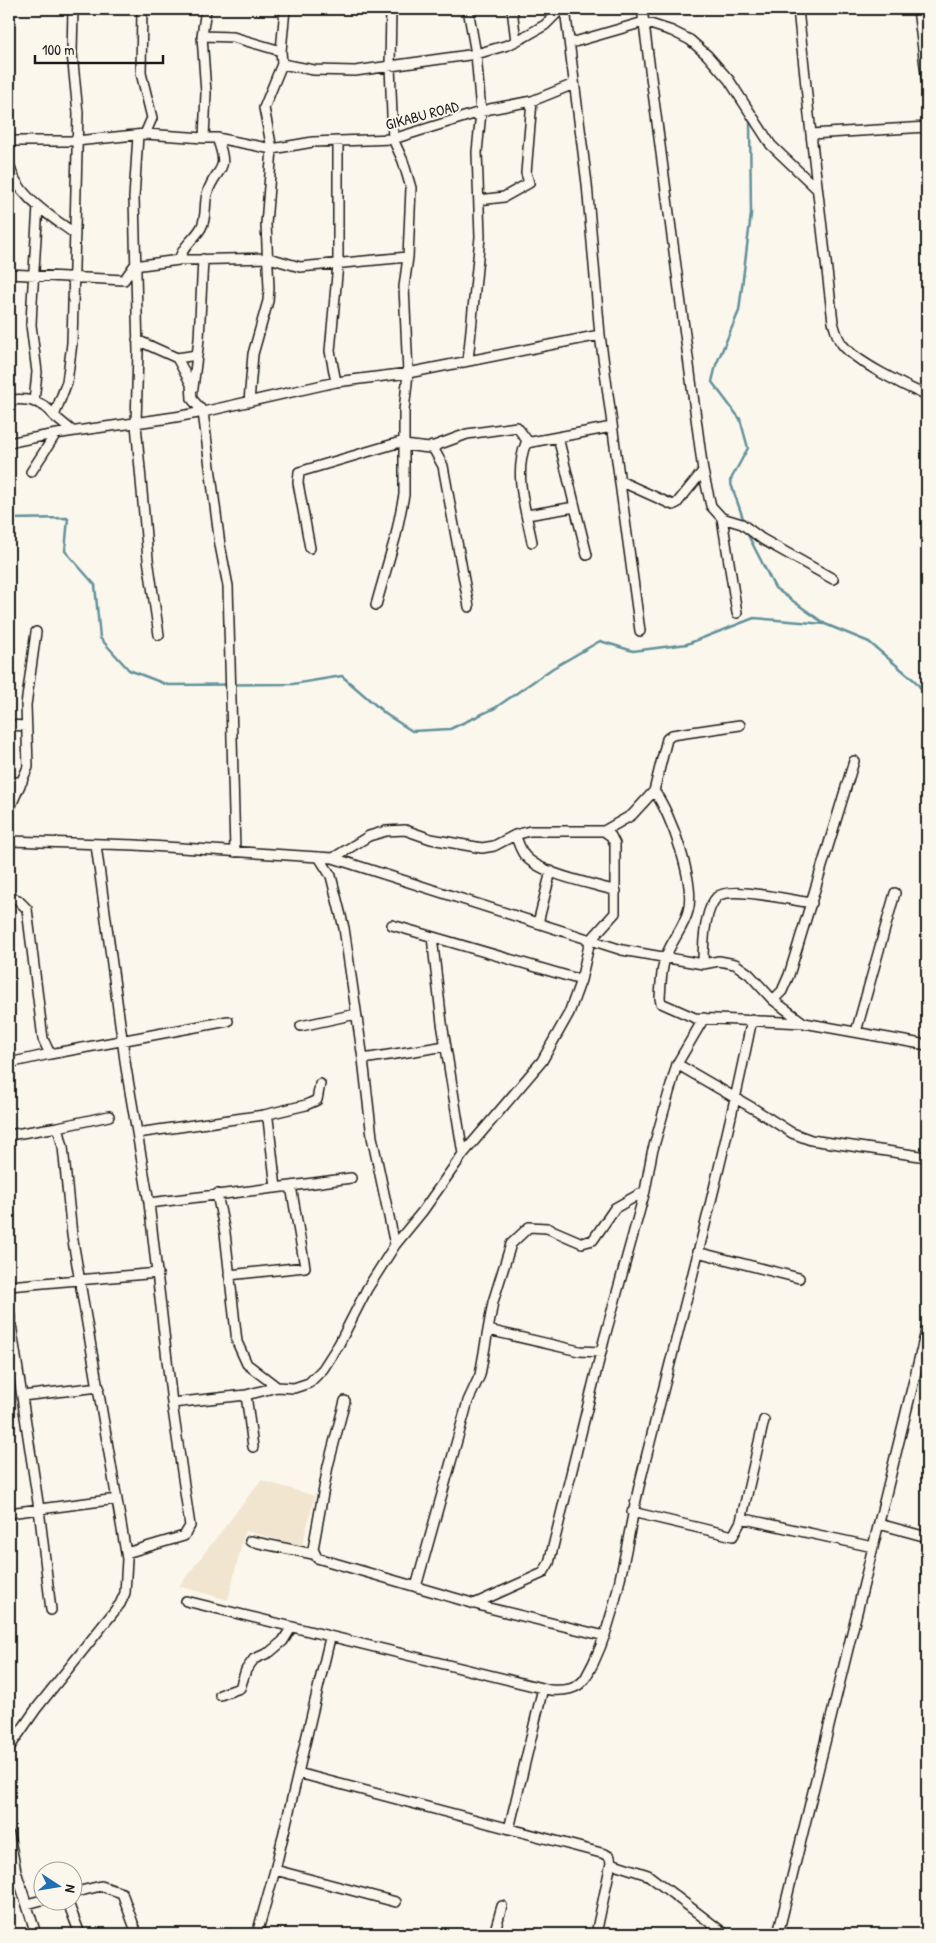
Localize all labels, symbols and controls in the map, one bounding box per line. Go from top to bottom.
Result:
scale bar [35,32,162,64]
text: 100 m [42,39,75,60]
street label: GIKABU ROAD [383,95,462,135]
north arrow [32,1860,82,1910]
text: N [61,1883,81,1895]

